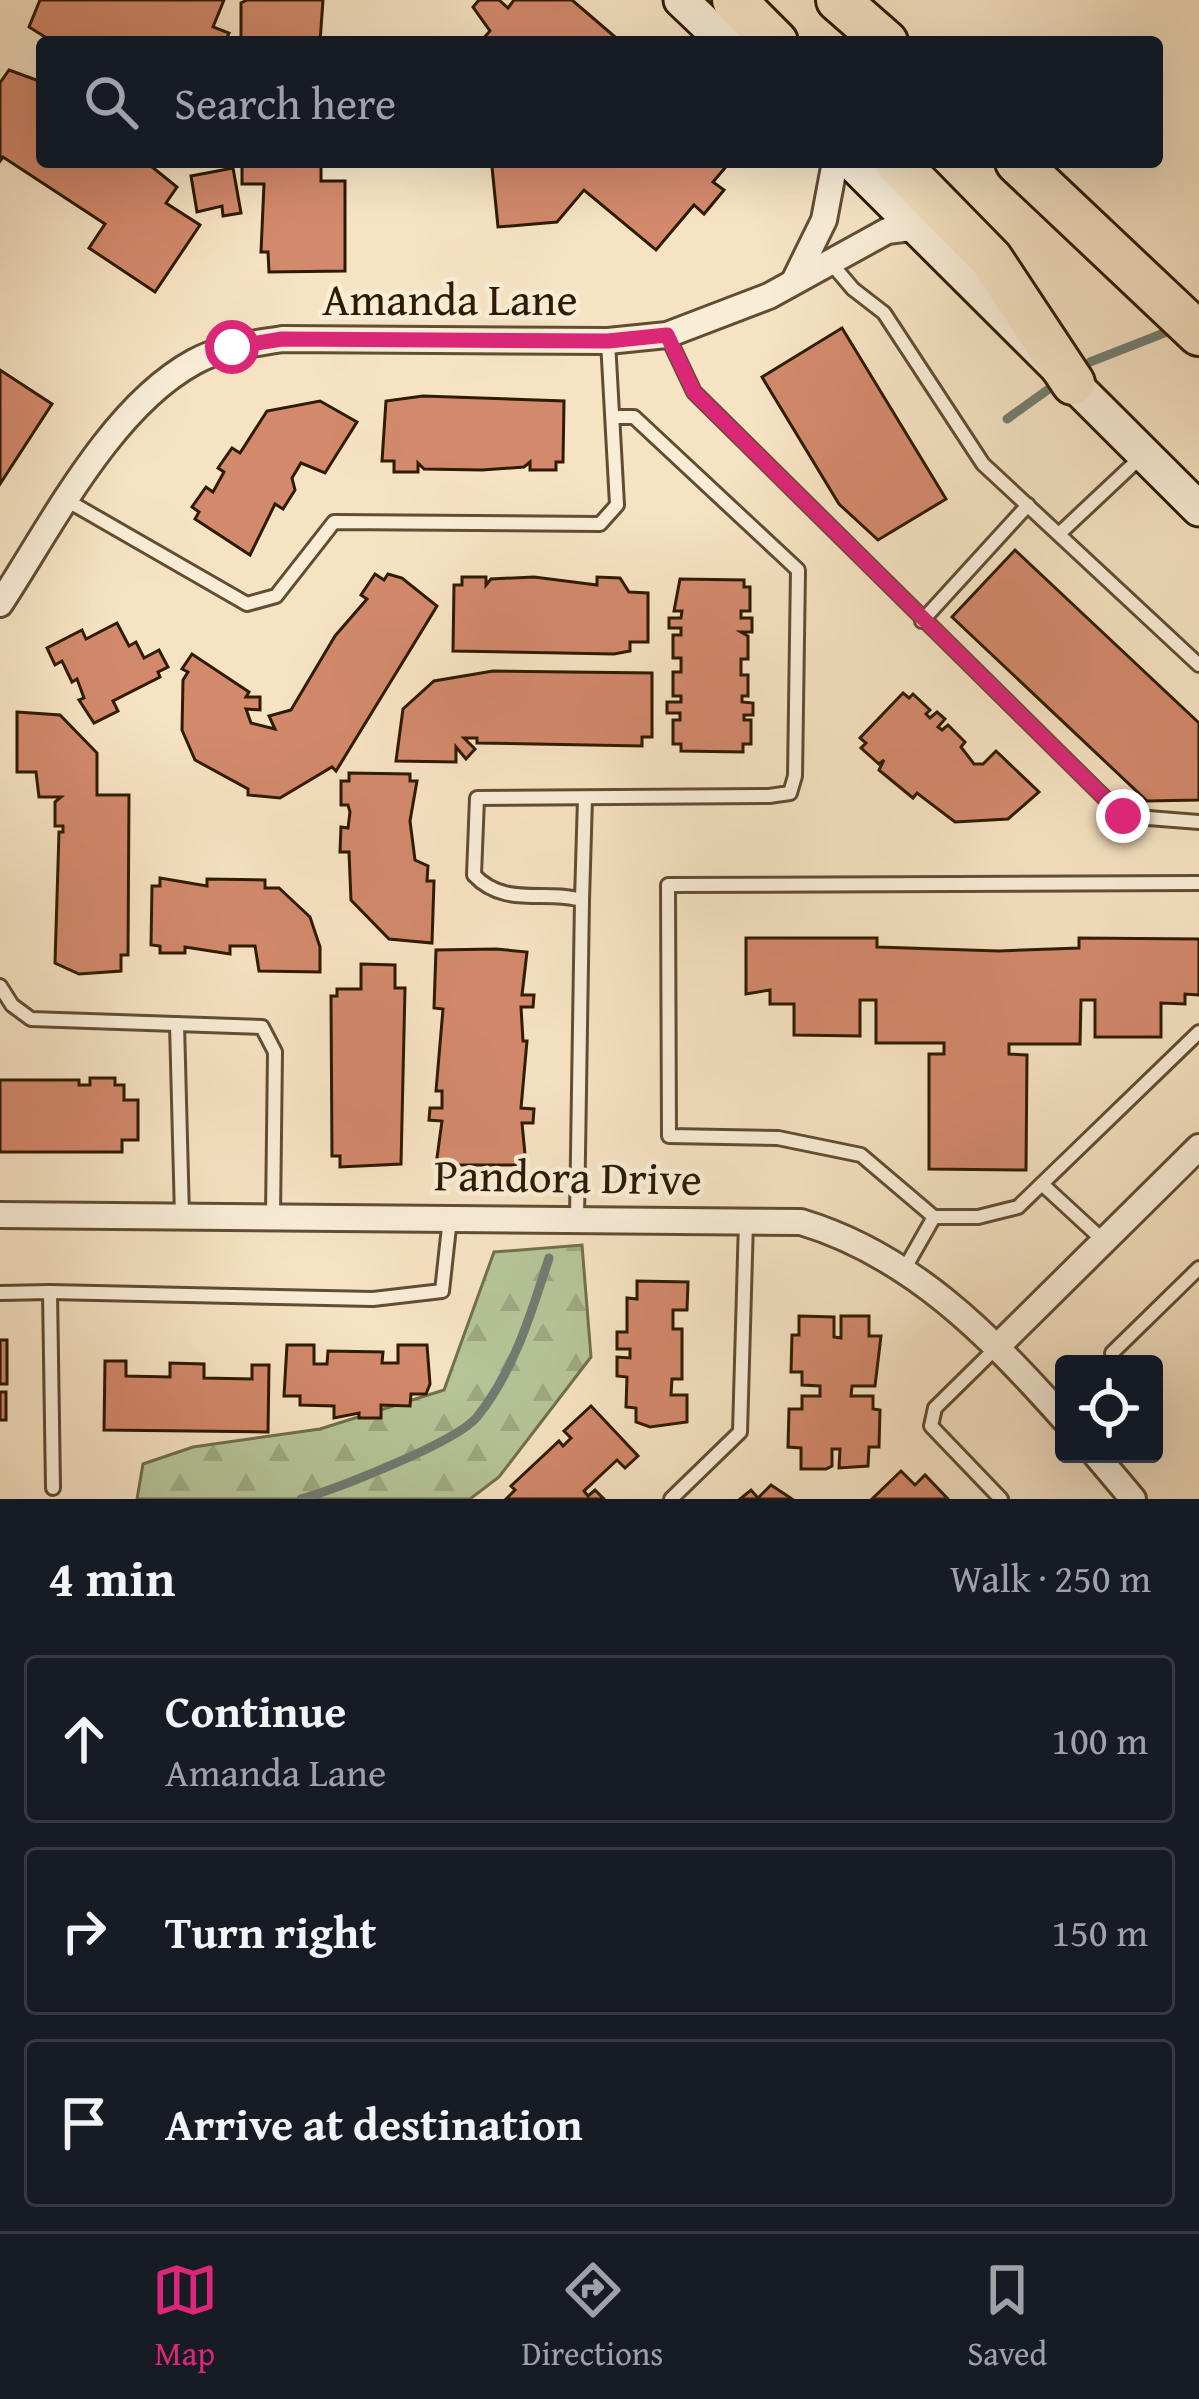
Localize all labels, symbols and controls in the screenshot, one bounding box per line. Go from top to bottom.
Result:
search box [36,36,1163,168]
icon: search [78,69,144,135]
text: Search here [174,70,396,135]
street label: Amanda Lane [322,266,578,331]
route start [205,320,259,374]
route end [1096,789,1150,843]
street label: Pandora Drive [433,1141,703,1211]
map controls [1055,1355,1163,1463]
button: locate [1055,1355,1163,1463]
text: 4 min [48,1540,175,1615]
text: Walk · 250 m [950,1549,1151,1606]
text: Continue [165,1678,346,1743]
icon: ahead [51,1706,117,1772]
text: 100 m [1051,1711,1148,1768]
text: Amanda Lane [165,1743,386,1800]
icon: right [51,1898,117,1964]
text: Turn right [165,1899,377,1964]
text: 150 m [1051,1903,1148,1960]
icon: arrive [51,2090,117,2156]
text: Arrive at destination [165,2091,583,2156]
tab: Map [152,2257,218,2377]
tab: Directions [522,2257,663,2377]
tab: Saved [967,2257,1047,2377]

